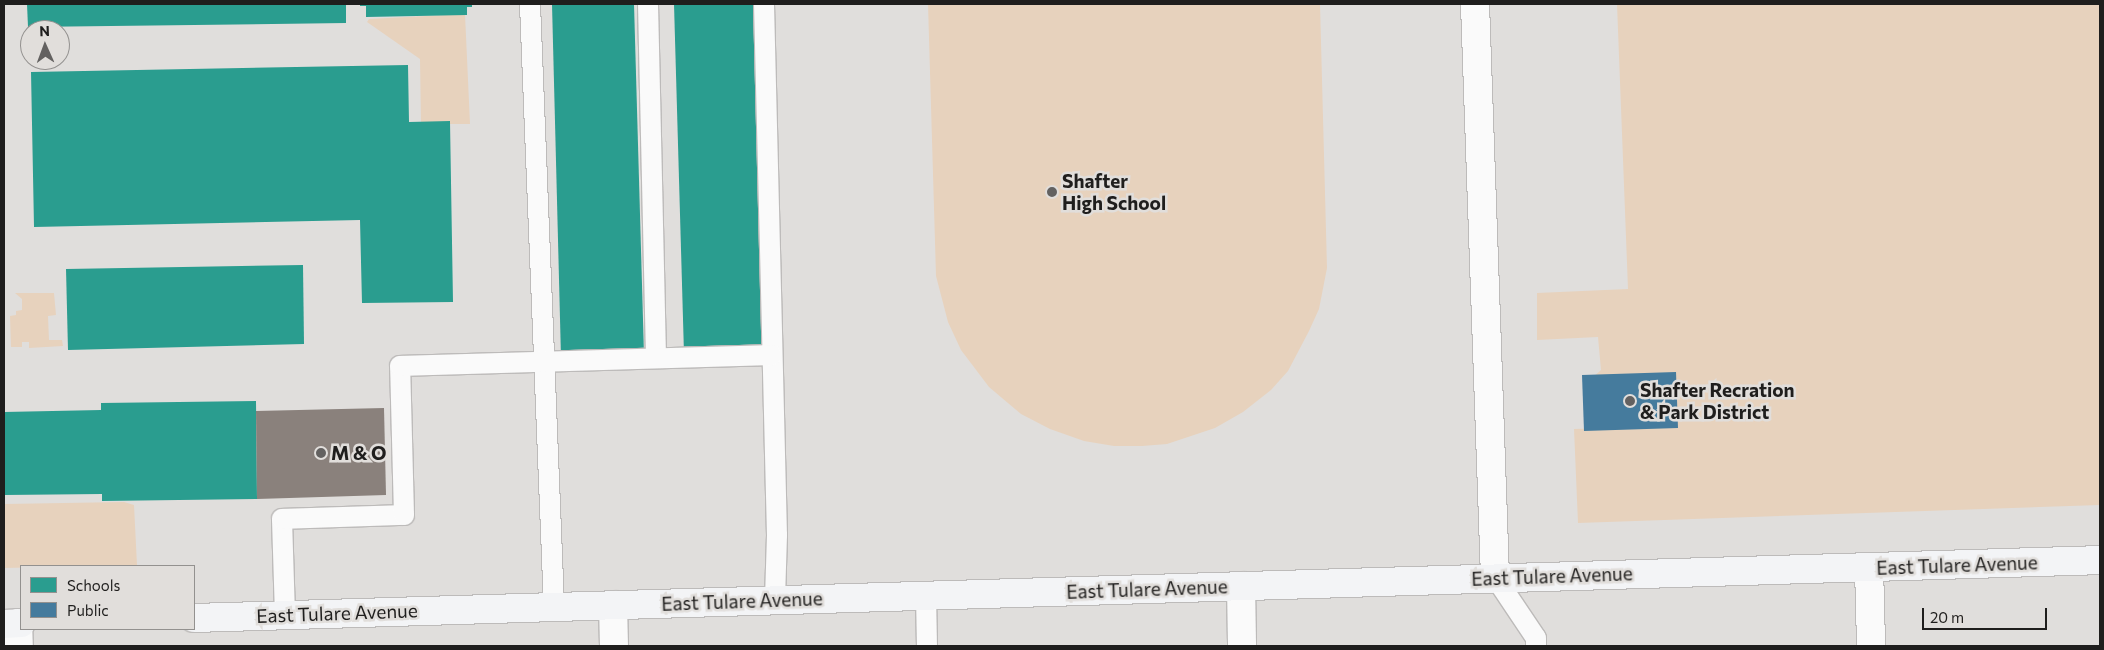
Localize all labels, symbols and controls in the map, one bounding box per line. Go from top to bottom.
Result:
north arrow [20,20,70,70]
text: N [39,22,50,39]
place label: Shafter High School [1062,170,1166,214]
marker: Shafter High School [1046,186,1058,198]
place label: Shafter Recration & Park District [1640,379,1795,423]
marker: Shafter Recration & Park District [1624,395,1636,407]
place label: M & O [331,442,387,464]
marker: M & O [315,447,327,459]
street label: East Tulare Avenue [1876,551,2038,579]
street label: East Tulare Avenue [1471,562,1633,590]
legend [20,565,195,630]
street label: East Tulare Avenue [1066,575,1228,603]
text: Schools [67,576,120,594]
street label: East Tulare Avenue [661,587,823,615]
scale bar [1924,598,2049,630]
street label: East Tulare Avenue [256,599,418,627]
text: Public [67,601,109,619]
text: 20 m [1930,608,1964,626]

